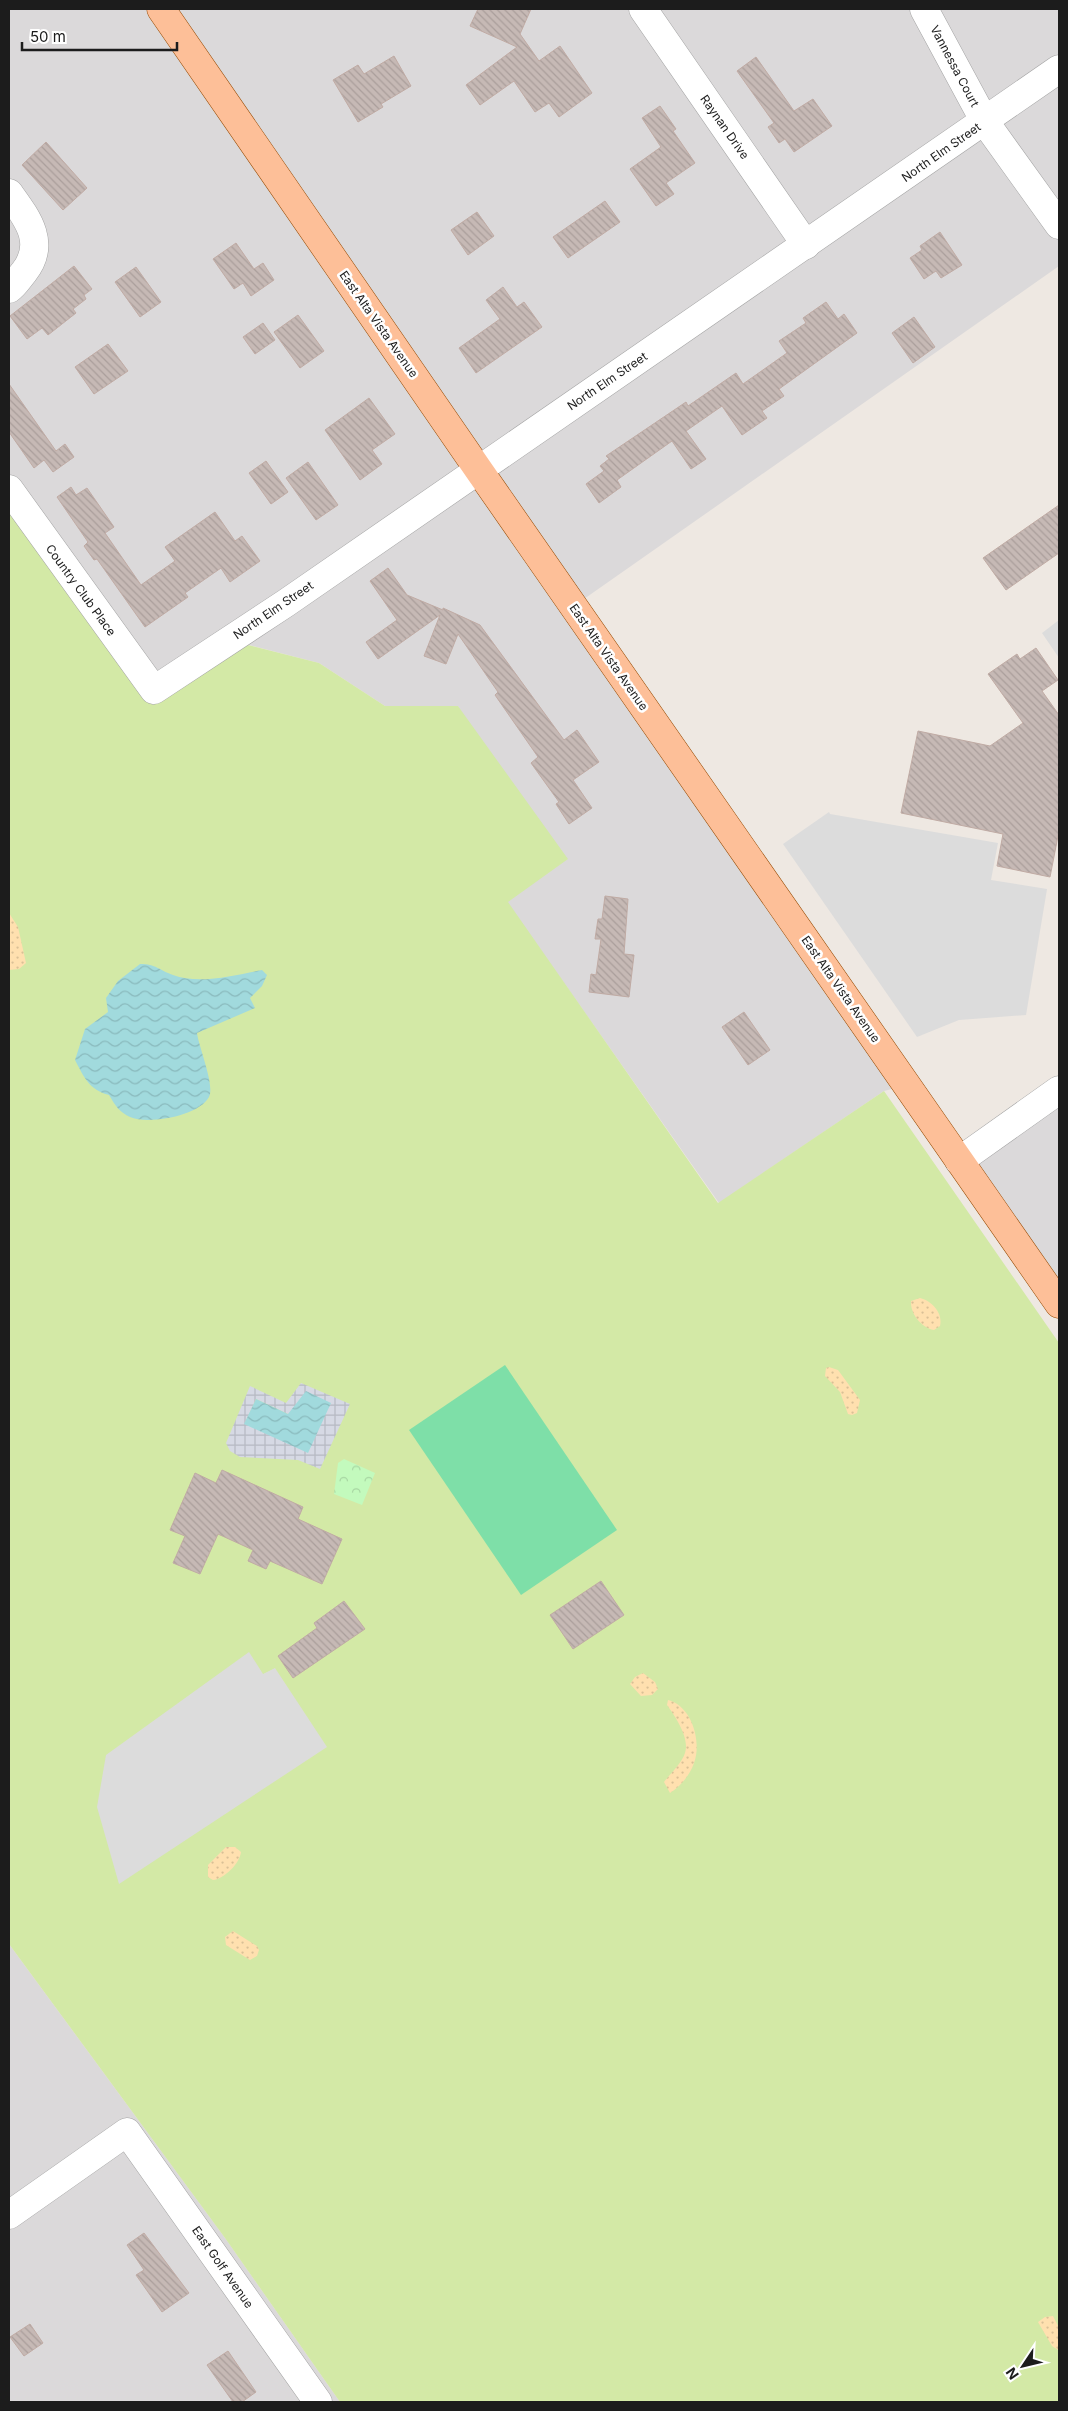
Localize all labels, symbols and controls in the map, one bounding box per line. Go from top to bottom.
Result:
scale bar [22,20,178,52]
street label: Vannessa Court [927,23,983,109]
text: 50 m [30,27,66,46]
street label: Raynan Drive [697,92,753,162]
street label: North Elm Street [899,119,984,185]
street label: East Alta Vista Avenue [336,268,422,380]
street label: North Elm Street [564,349,650,413]
street label: Country Club Place [43,541,119,639]
street label: North Elm Street [230,578,316,642]
street label: East Alta Vista Avenue [566,601,652,713]
street label: East Alta Vista Avenue [798,933,884,1045]
street label: East Golf Avenue [189,2223,257,2311]
north arrow [998,2341,1048,2391]
text: N [1002,2364,1022,2383]

